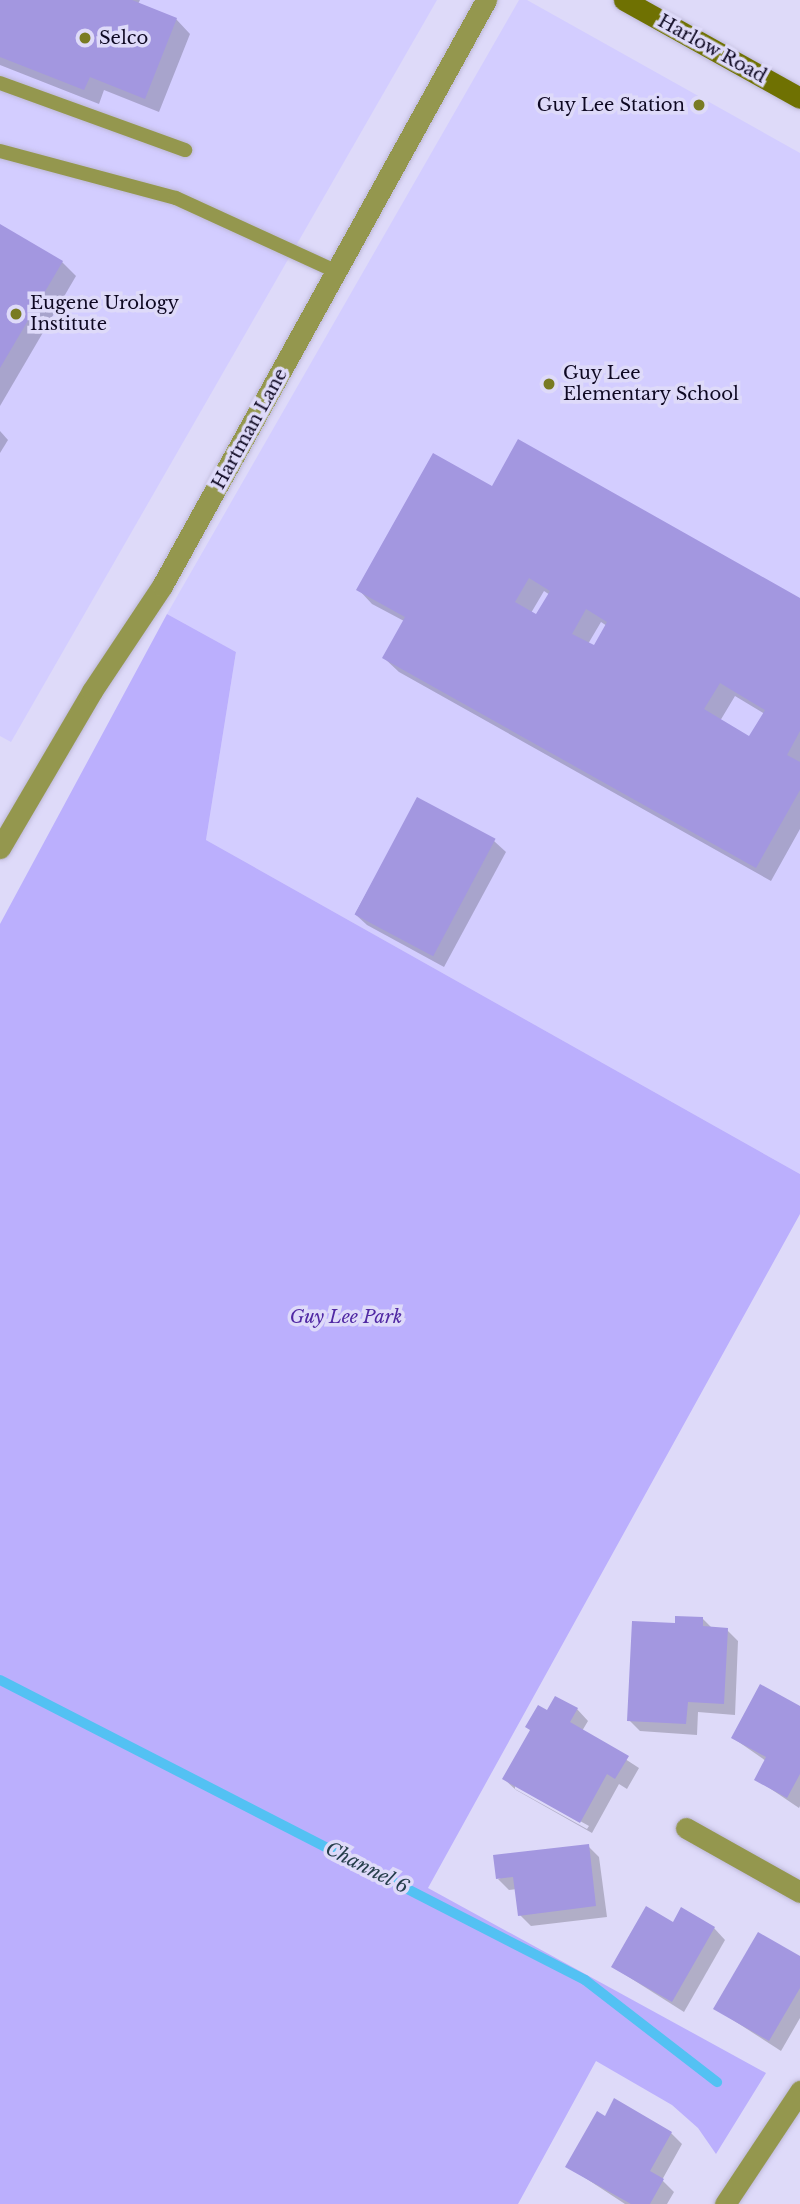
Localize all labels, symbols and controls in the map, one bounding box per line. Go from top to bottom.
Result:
street label: Harlow Road [654,10,770,88]
place label: Selco [99,27,148,49]
marker: Selco [77,30,93,46]
place label: Guy Lee Station [536,94,685,116]
marker: Guy Lee Station [691,97,707,113]
place label: Eugene Urology Institute [30,293,179,336]
marker: Eugene Urology Institute [8,306,24,322]
place label: Guy Lee Elementary School [563,363,739,406]
street label: Hartman Lane [208,365,292,493]
marker: Guy Lee Elementary School [541,376,557,392]
park label: Guy Lee Park [290,1306,402,1328]
water label: Channel 6 [321,1837,413,1899]

